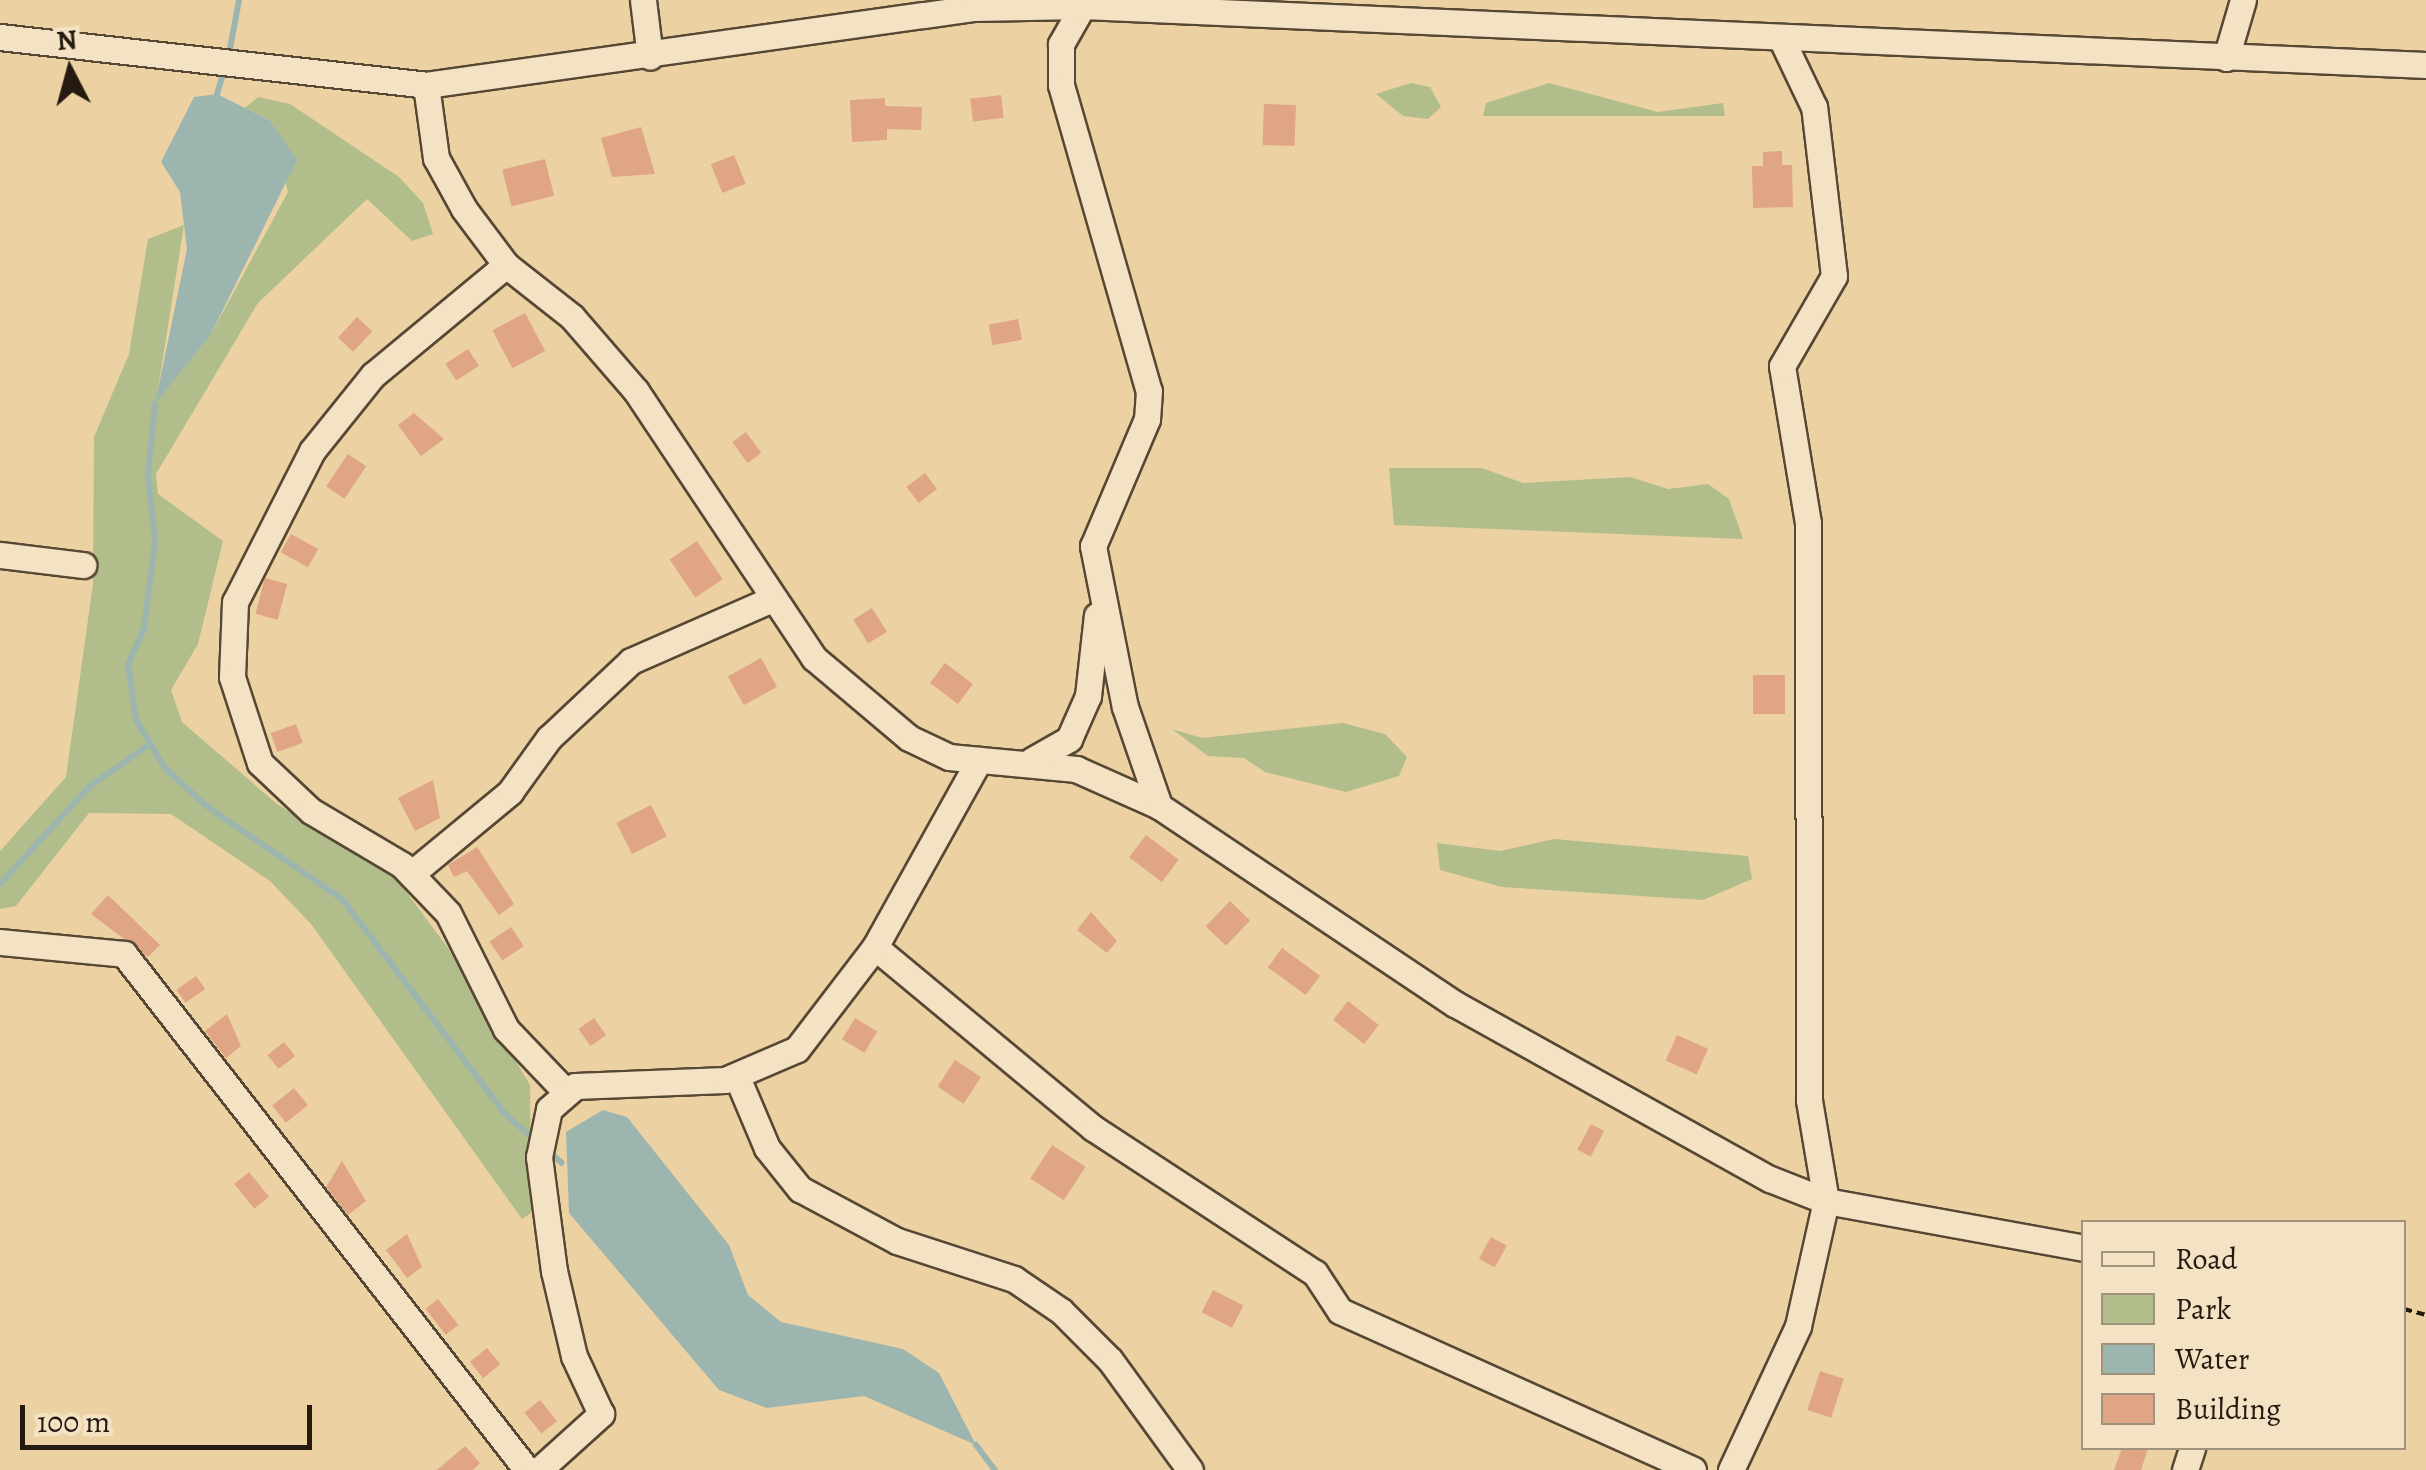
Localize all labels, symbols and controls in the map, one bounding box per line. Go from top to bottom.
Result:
north arrow [20,20,120,120]
text: N [55,20,79,60]
legend [2081,1220,2406,1450]
text: Road [2175,1239,2237,1279]
text: Park [2175,1289,2231,1329]
text: Water [2175,1339,2249,1379]
scale bar [25,1385,318,1447]
text: Building [2175,1389,2281,1429]
text: 100 m [37,1402,110,1442]

